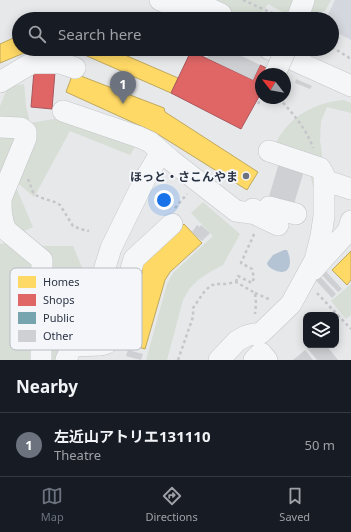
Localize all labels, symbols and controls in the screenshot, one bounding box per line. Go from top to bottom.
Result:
search box [12,12,339,56]
icon: search [26,23,48,45]
text: Search here [58,24,141,44]
north arrow [255,68,291,104]
pin: 1 [110,71,136,104]
place label: ほっと・さこんやま [130,168,238,185]
marker: ほっと・さこんやま [241,171,251,181]
your location [154,190,174,210]
legend [10,268,142,350]
text: Homes [43,274,80,289]
text: Shops [43,292,75,307]
text: Public [43,310,74,325]
map controls [303,312,339,348]
button: layers [303,312,339,348]
text: Other [43,328,74,343]
text: Nearby [16,375,78,398]
text: 左近山アトリエ131110 [54,426,210,446]
text: 1 [25,436,33,454]
text: 50 m [305,436,335,454]
text: Theatre [54,446,101,464]
tab: Map [41,485,64,524]
tab: Directions [145,485,198,524]
tab: Saved [279,485,310,524]

